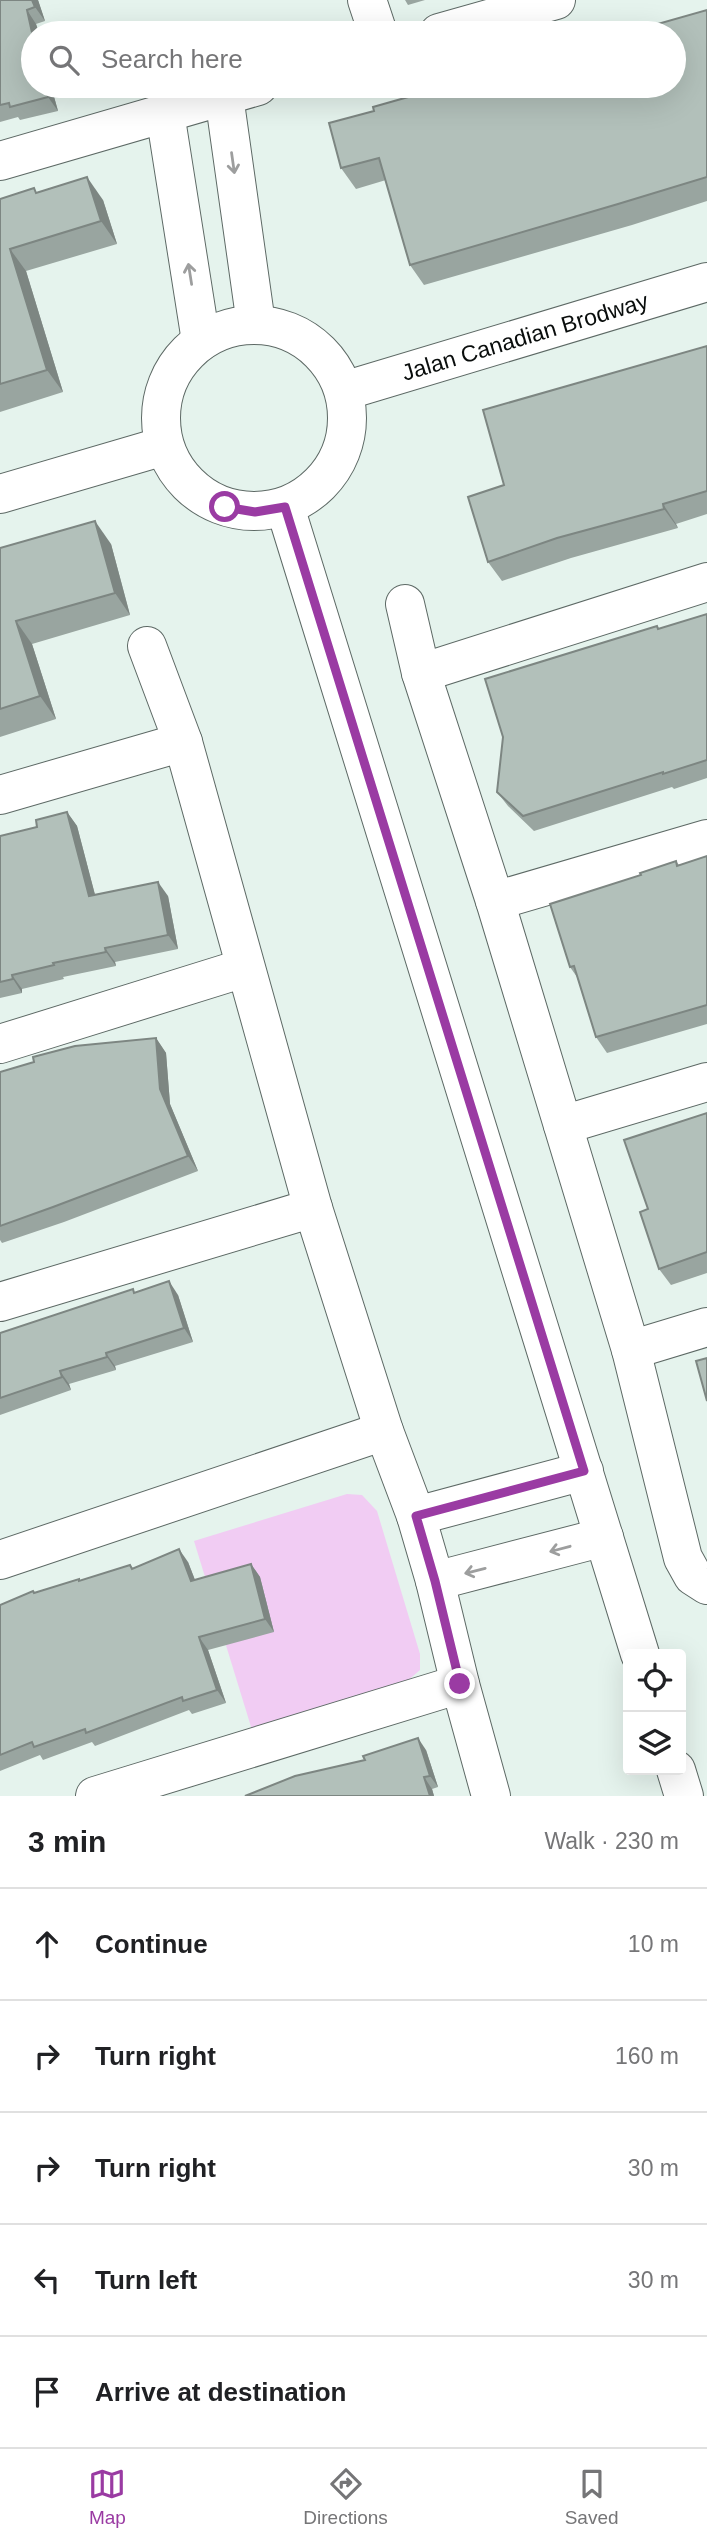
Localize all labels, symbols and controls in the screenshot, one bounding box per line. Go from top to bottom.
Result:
search box [21,21,686,98]
icon: search [45,41,83,79]
text: Search here [101,44,243,74]
one-way arrow [227,151,240,174]
one-way arrow [183,263,196,286]
street label: Jalan Canadian Brodway [399,287,652,386]
route start [209,491,240,522]
one-way arrow [549,1543,571,1556]
one-way arrow [464,1565,487,1578]
map controls [623,1649,686,1775]
button: locate [623,1649,686,1712]
route end [444,1668,475,1699]
button: layers [623,1712,686,1775]
text: 3 min [28,1825,106,1858]
text: Walk · 230 m [544,1828,679,1854]
icon: ahead [28,1925,66,1963]
text: Continue [95,1929,208,1959]
text: 10 m [628,1931,679,1957]
icon: right [28,2037,66,2075]
text: Turn right [95,2041,216,2071]
text: 160 m [615,2043,679,2069]
icon: right [28,2149,66,2187]
text: Turn right [95,2153,216,2183]
text: 30 m [628,2155,679,2181]
icon: left [28,2261,66,2299]
text: Turn left [95,2265,197,2295]
text: 30 m [628,2267,679,2293]
icon: arrive [28,2373,66,2411]
text: Arrive at destination [95,2377,346,2407]
tab: Map [88,2465,126,2529]
tab: Directions [303,2465,388,2529]
tab: Saved [565,2465,619,2529]

